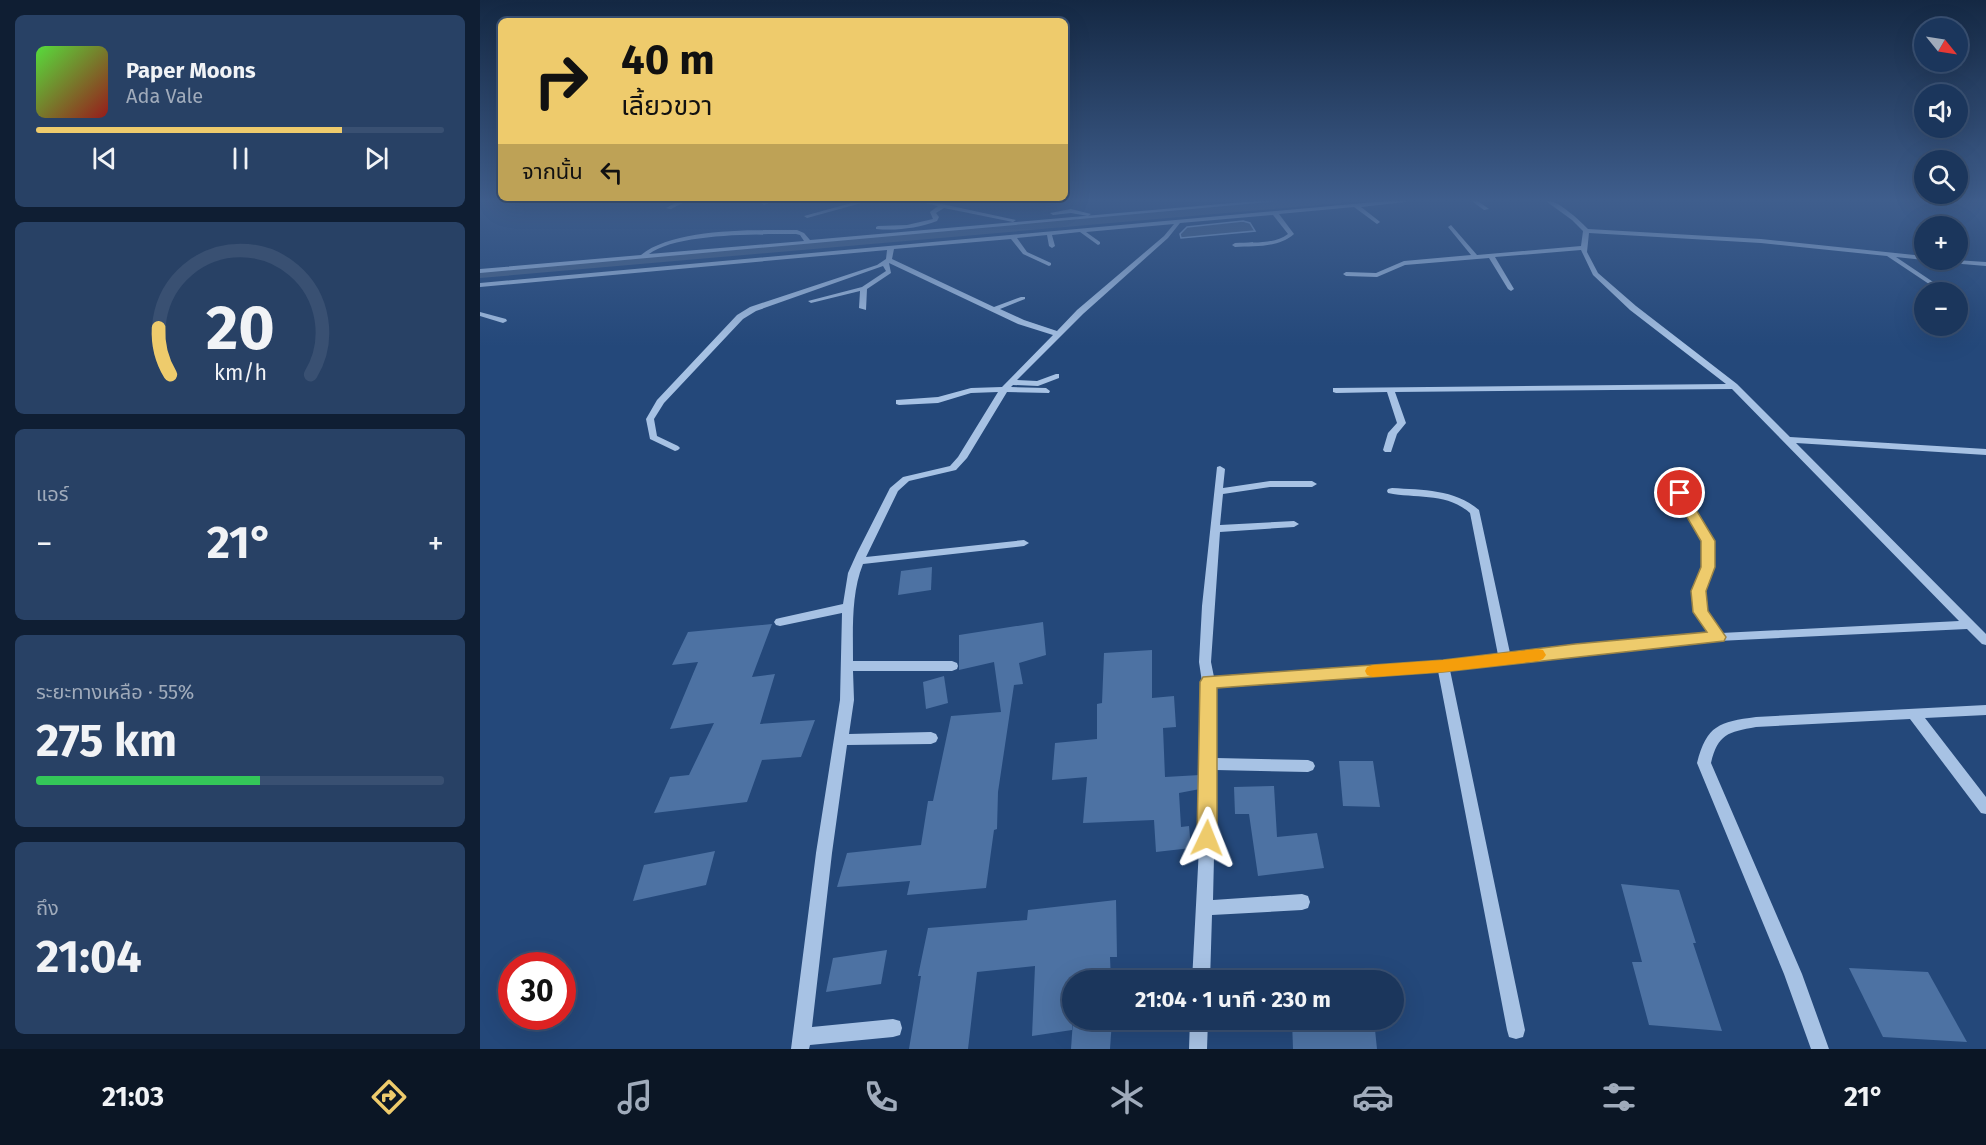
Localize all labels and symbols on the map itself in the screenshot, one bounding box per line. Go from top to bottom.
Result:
north arrow [1914,18,1968,72]
pin [1654,467,1705,518]
position arrow [1175,806,1239,870]
speed limit sign: 30 [498,952,576,1030]

